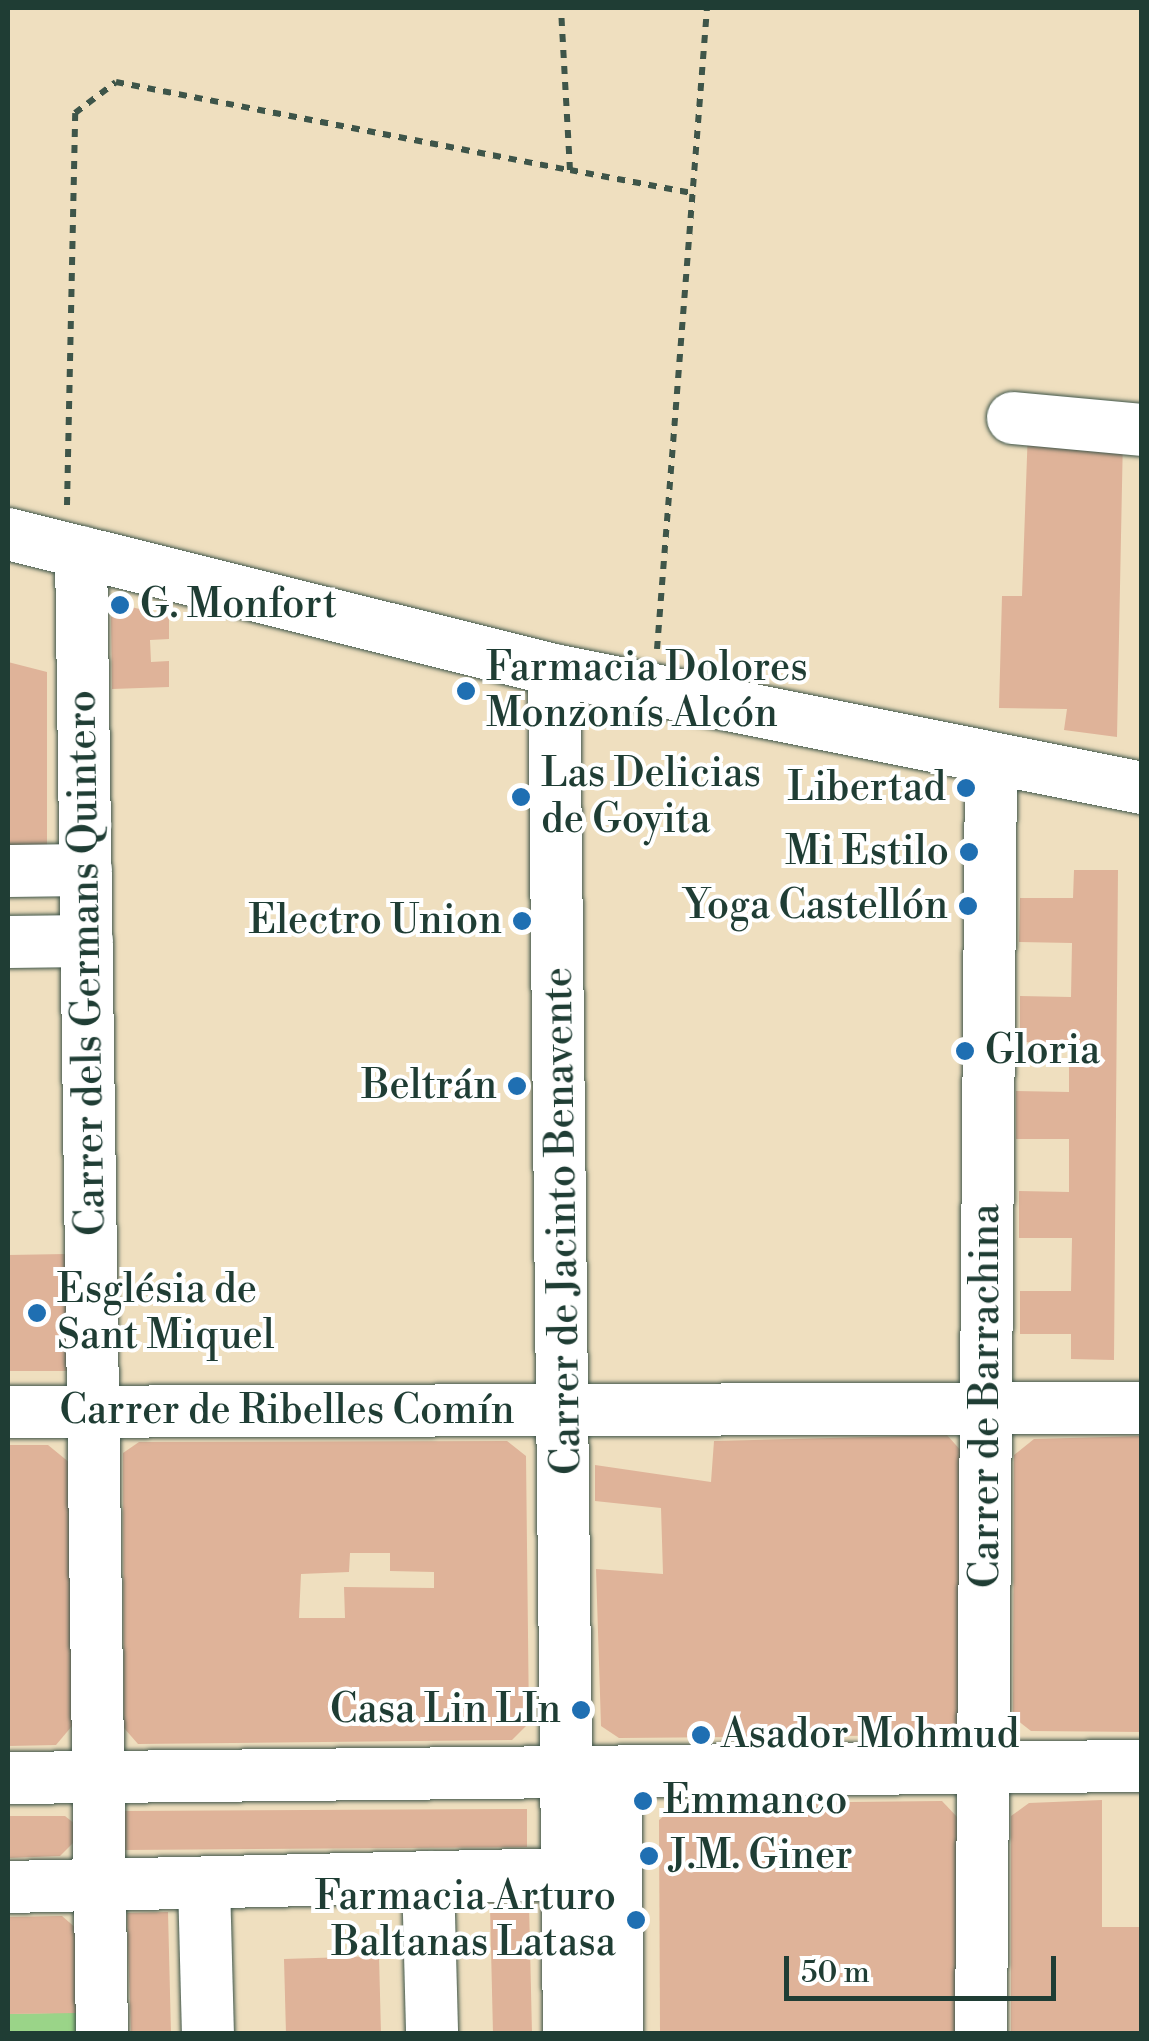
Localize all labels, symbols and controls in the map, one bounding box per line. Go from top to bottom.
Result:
place label: G. Monfort [140,581,337,629]
marker: G. Monfort [109,594,131,616]
place label: Farmacia Dolores Monzonís Alcón [486,644,808,738]
marker: Farmacia Dolores Monzonís Alcón [455,680,477,702]
street label: Carrer dels Germans Quintero [58,690,116,1236]
place label: Las Delicias de Goyita [541,750,761,844]
place label: Libertad [787,764,946,812]
marker: Libertad [955,777,977,799]
marker: Las Delicias de Goyita [510,786,532,808]
place label: Mi Estilo [785,828,949,876]
marker: Mi Estilo [958,841,980,863]
place label: Yoga Castellón [683,882,948,930]
marker: Yoga Castellón [957,895,979,917]
place label: Electro Union [249,897,502,945]
marker: Electro Union [511,910,533,932]
street label: Carrer de Jacinto Benavente [535,967,591,1475]
place label: Gloria [985,1027,1100,1075]
marker: Gloria [954,1040,976,1062]
place label: Beltrán [361,1062,497,1110]
marker: Beltrán [506,1075,528,1097]
street label: Carrer de Barrachina [962,1204,1010,1588]
place label: Església de Sant Miquel [57,1266,275,1360]
marker: Església de Sant Miquel [26,1302,48,1324]
street label: Carrer de Ribelles Comín [59,1387,515,1435]
place label: Casa Lin LIn [330,1686,561,1734]
marker: Casa Lin LIn [570,1699,592,1721]
place label: Asador Mohmud [721,1711,1019,1759]
marker: Asador Mohmud [690,1724,712,1746]
place label: Emmanco [663,1777,847,1825]
marker: Emmanco [632,1790,654,1812]
place label: J.M. Giner [669,1832,852,1880]
marker: J.M. Giner [638,1845,660,1867]
place label: Farmacia Arturo Baltanas Latasa [315,1873,616,1967]
marker: Farmacia Arturo Baltanas Latasa [625,1909,647,1931]
scale bar [789,1936,1062,1998]
text: 50 m [801,1954,870,1992]

